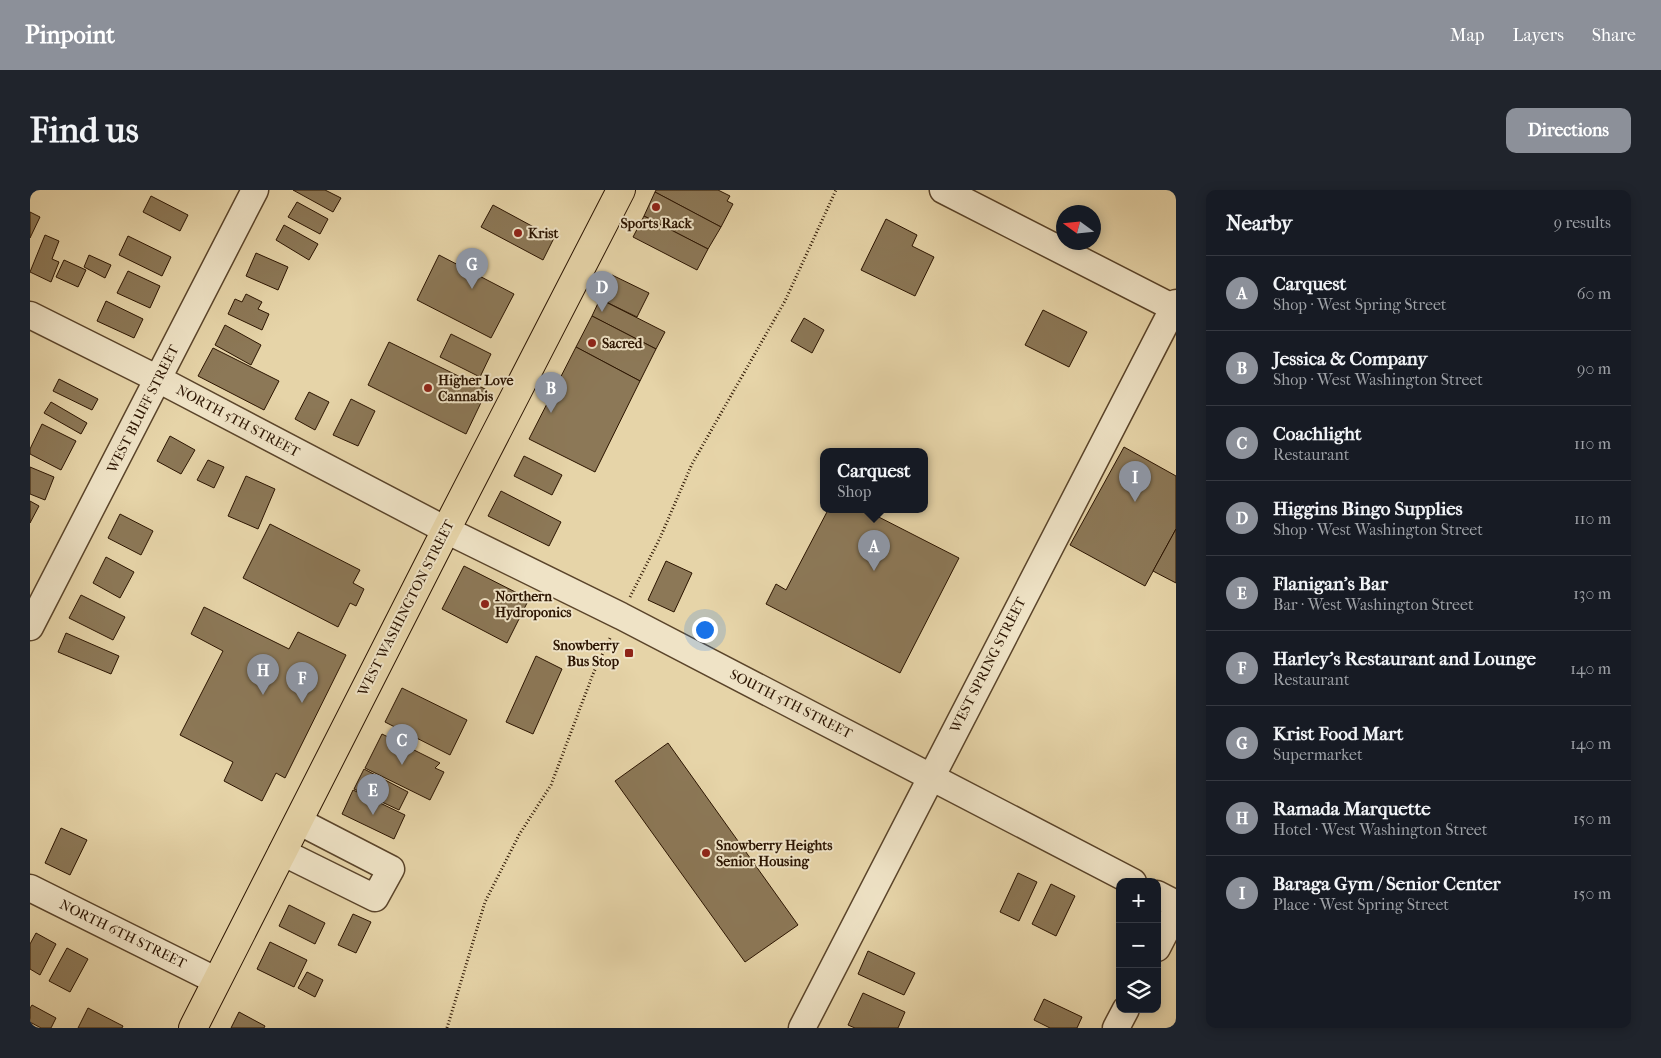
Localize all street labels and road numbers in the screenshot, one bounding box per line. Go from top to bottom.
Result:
street label: WEST BLUFF STREET [103,342,183,477]
street label: NORTH 5TH STREET [173,381,303,461]
street label: WEST WASHINGTON STREET [354,517,458,700]
street label: WEST SPRING STREET [946,594,1030,737]
street label: SOUTH 5TH STREET [727,666,856,743]
street label: NORTH 6TH STREET [57,896,190,972]

